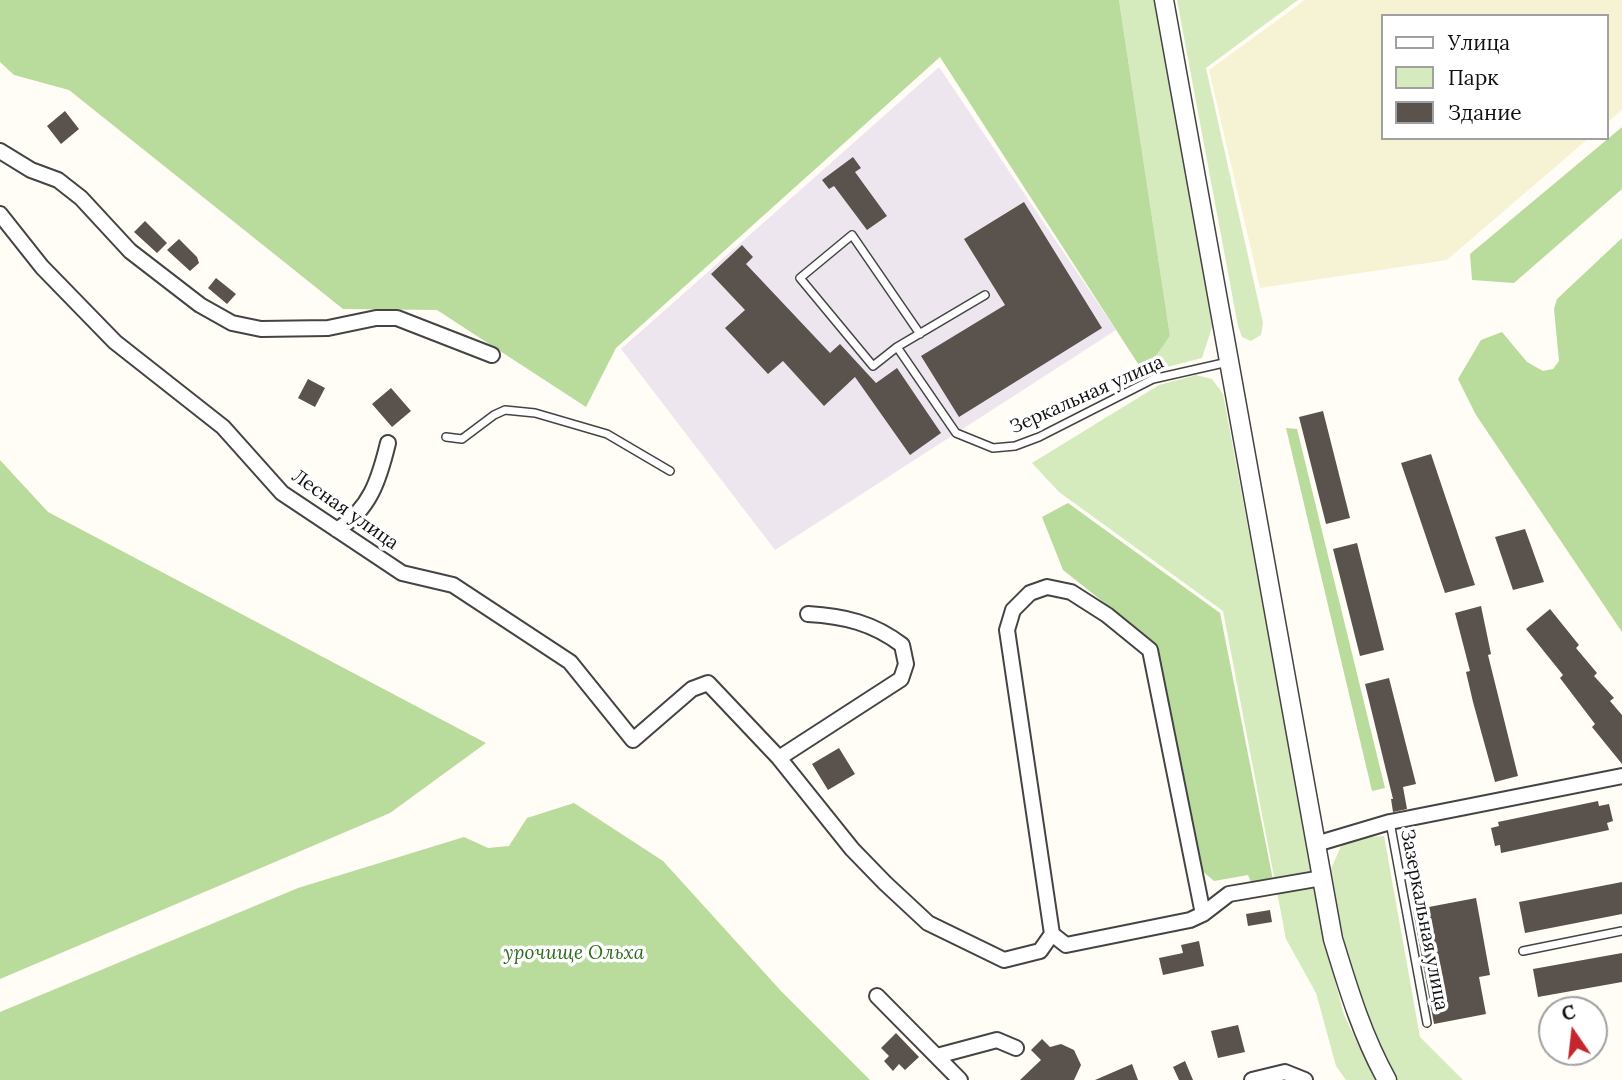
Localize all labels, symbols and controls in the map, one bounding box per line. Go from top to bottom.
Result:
legend [1380,14,1608,140]
text: Улица [1448,29,1510,56]
text: Парк [1448,64,1498,91]
text: Здание [1448,99,1522,126]
street label: Зеркальная улица [1007,351,1167,439]
street label: Лесная улица [287,465,403,555]
street label: Зазеркальная улица [1395,827,1453,1013]
park label: урочище Ольха [504,943,644,965]
north arrow [1538,996,1608,1066]
text: С [1559,999,1578,1026]

